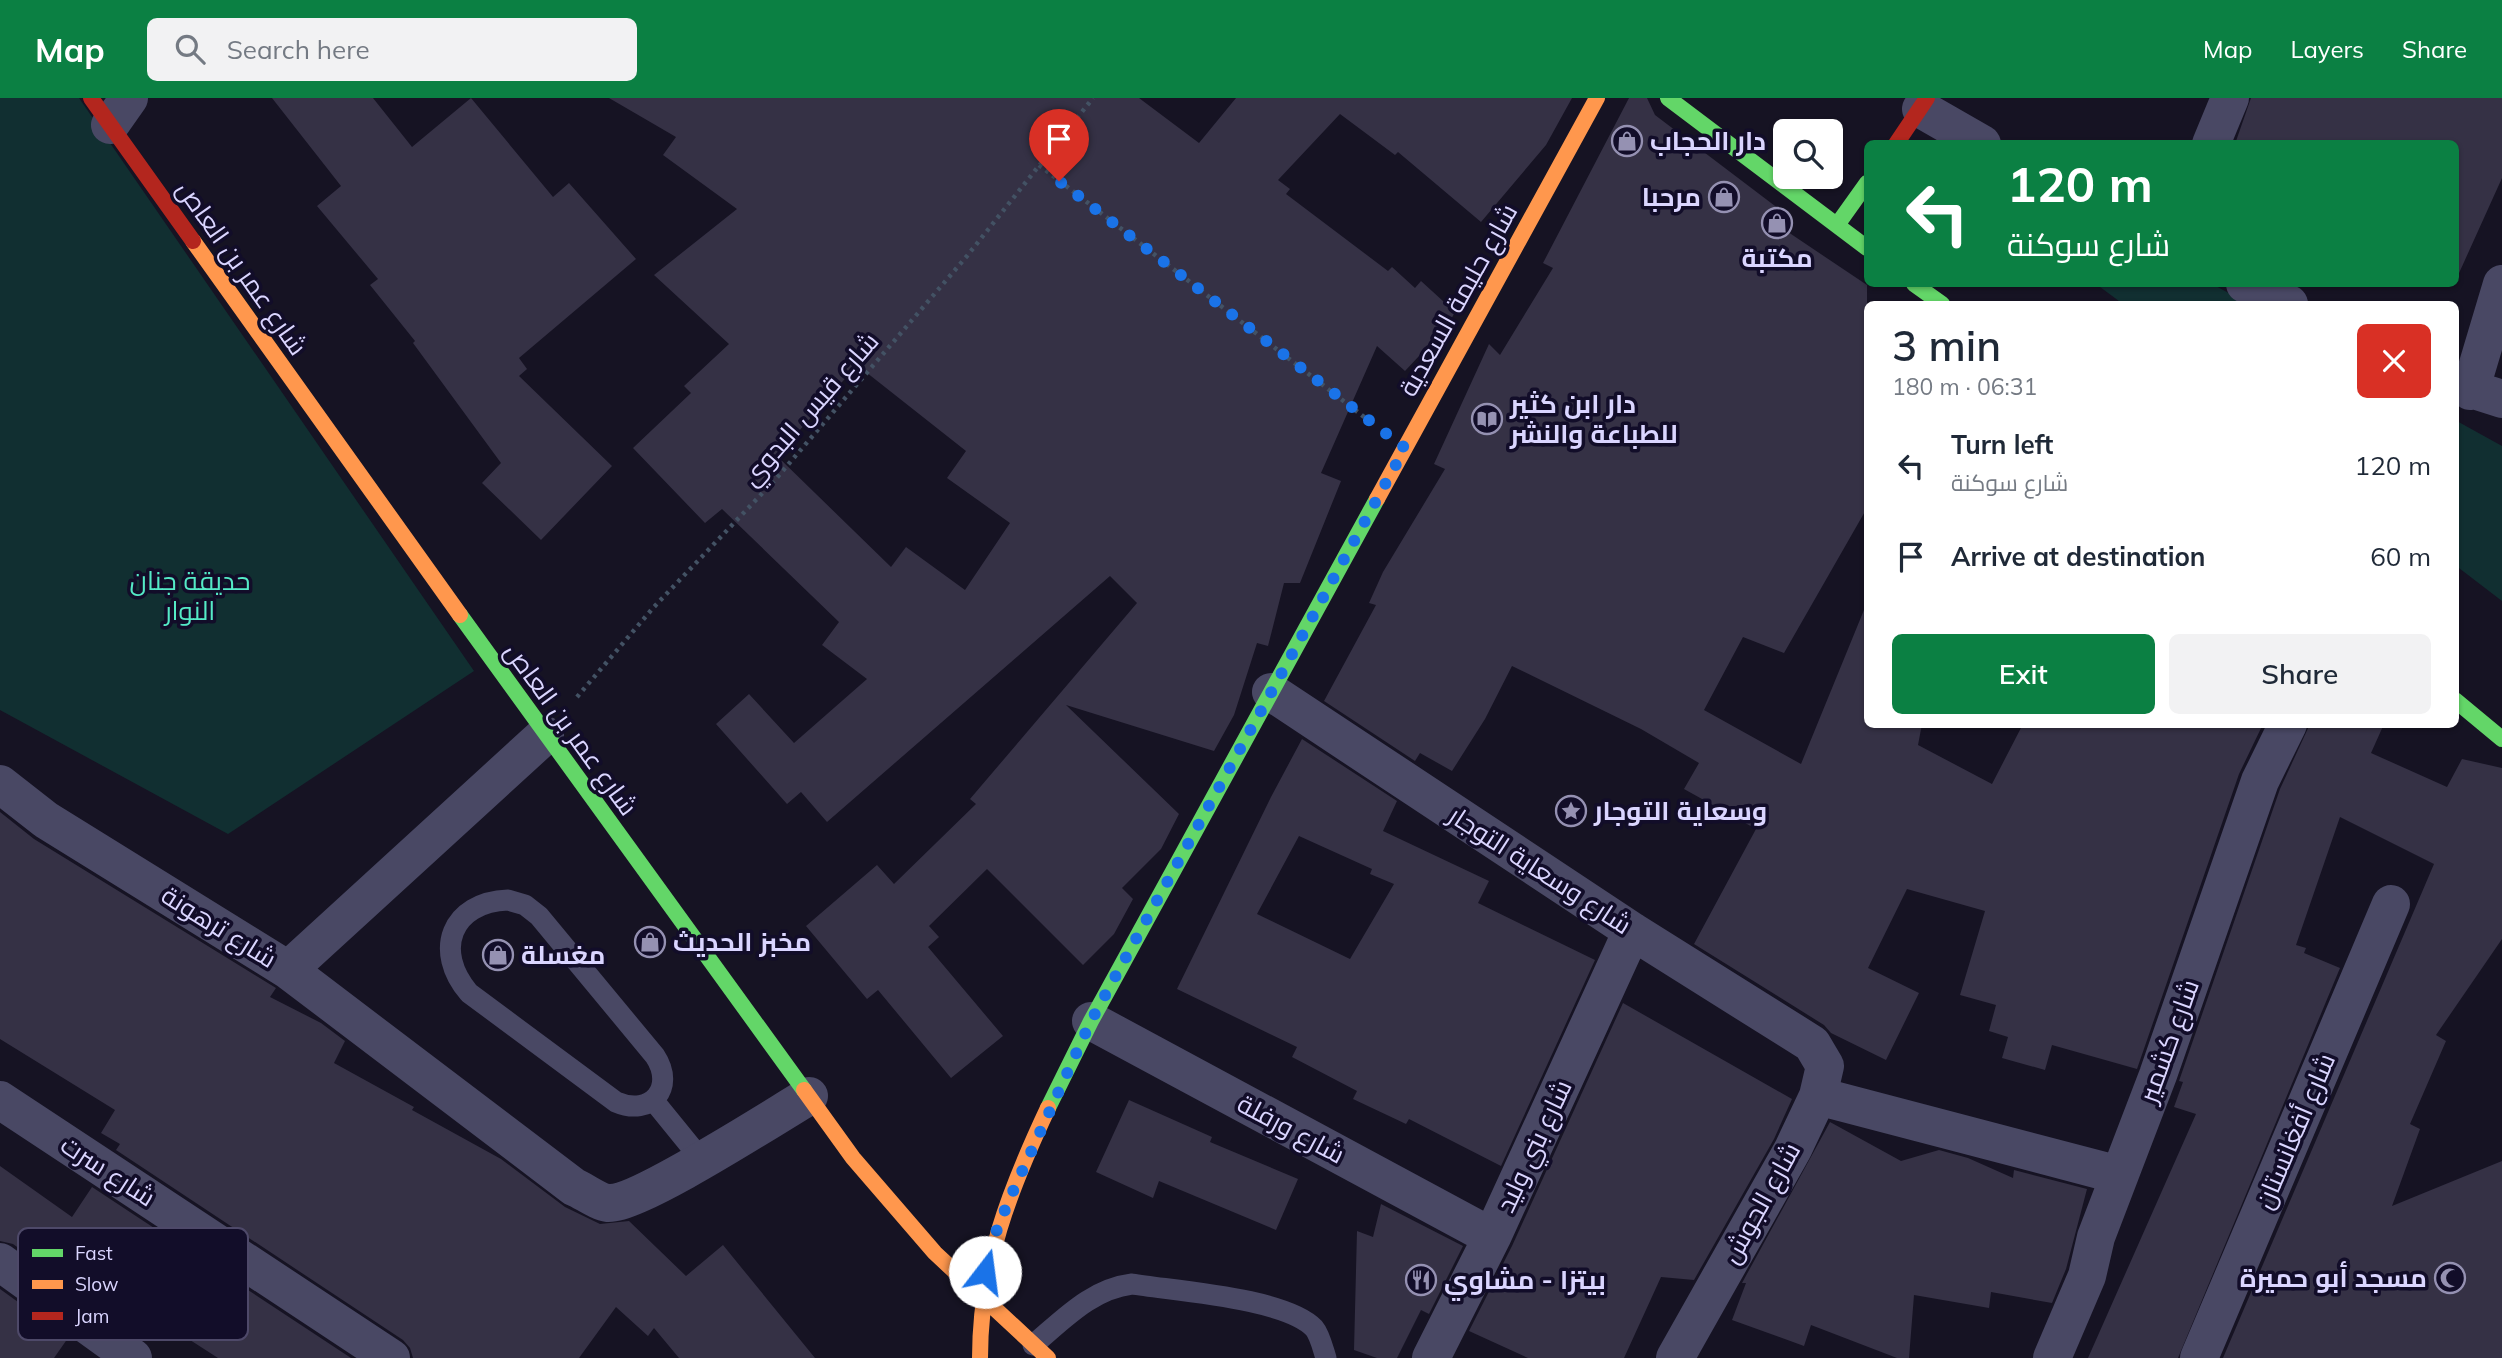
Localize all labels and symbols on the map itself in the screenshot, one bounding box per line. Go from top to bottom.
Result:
pin [1029,109,1089,181]
shop icon: دار الحجاب [1610,124,1644,158]
place label: دار الحجاب [1650,124,1766,157]
street label: شارع عمر بن العاص [169,174,315,362]
place label: مرحبا [1642,180,1701,213]
shop icon: مرحبا [1707,180,1741,214]
street label: شارع حليمة السعدية [1391,198,1525,402]
shop icon: مكتبة [1760,206,1794,240]
place label: مكتبة [1741,241,1813,274]
street label: شارع قيس البدوي [734,325,888,495]
place label: دار ابن كثير للطباعة والنشر [1509,387,1678,450]
library icon: دار ابن كثير للطباعة والنشر [1470,402,1504,436]
park label: حديقة جنان النوار [130,564,250,627]
street label: شارع عمر بن العاص [497,636,645,822]
place icon: وسعاية التوجار [1554,794,1588,828]
place label: وسعاية التوجار [1593,794,1767,827]
street label: شارع وسعاية التوجار [1440,797,1638,942]
street label: شارع ترهونة [155,878,283,976]
shop icon: مخبز الحديث [633,925,667,959]
place label: مخبز الحديث [673,925,811,958]
shop icon: مغسلة [481,938,515,972]
place label: مغسلة [521,938,605,971]
street label: شارع كشمير [2130,975,2207,1109]
street label: شارع أفغانستان [2247,1048,2343,1214]
street label: شارع بني وليد [1488,1074,1583,1220]
street label: شارع ورفلة [1231,1087,1351,1171]
street label: شارع سرت [54,1128,162,1214]
street label: شارع الجوش [1714,1136,1808,1270]
legend [18,1228,248,1340]
position arrow [948,1235,1022,1309]
text: Fast [75,1241,113,1265]
place label: مسجد أبو حميرة [2240,1261,2427,1294]
mosque icon: مسجد أبو حميرة [2433,1261,2467,1295]
restaurant icon: بيتزا - مشاوي [1404,1263,1438,1297]
place label: بيتزا - مشاوي [1444,1263,1606,1301]
text: Slow [75,1272,119,1296]
text: Jam [75,1304,109,1328]

